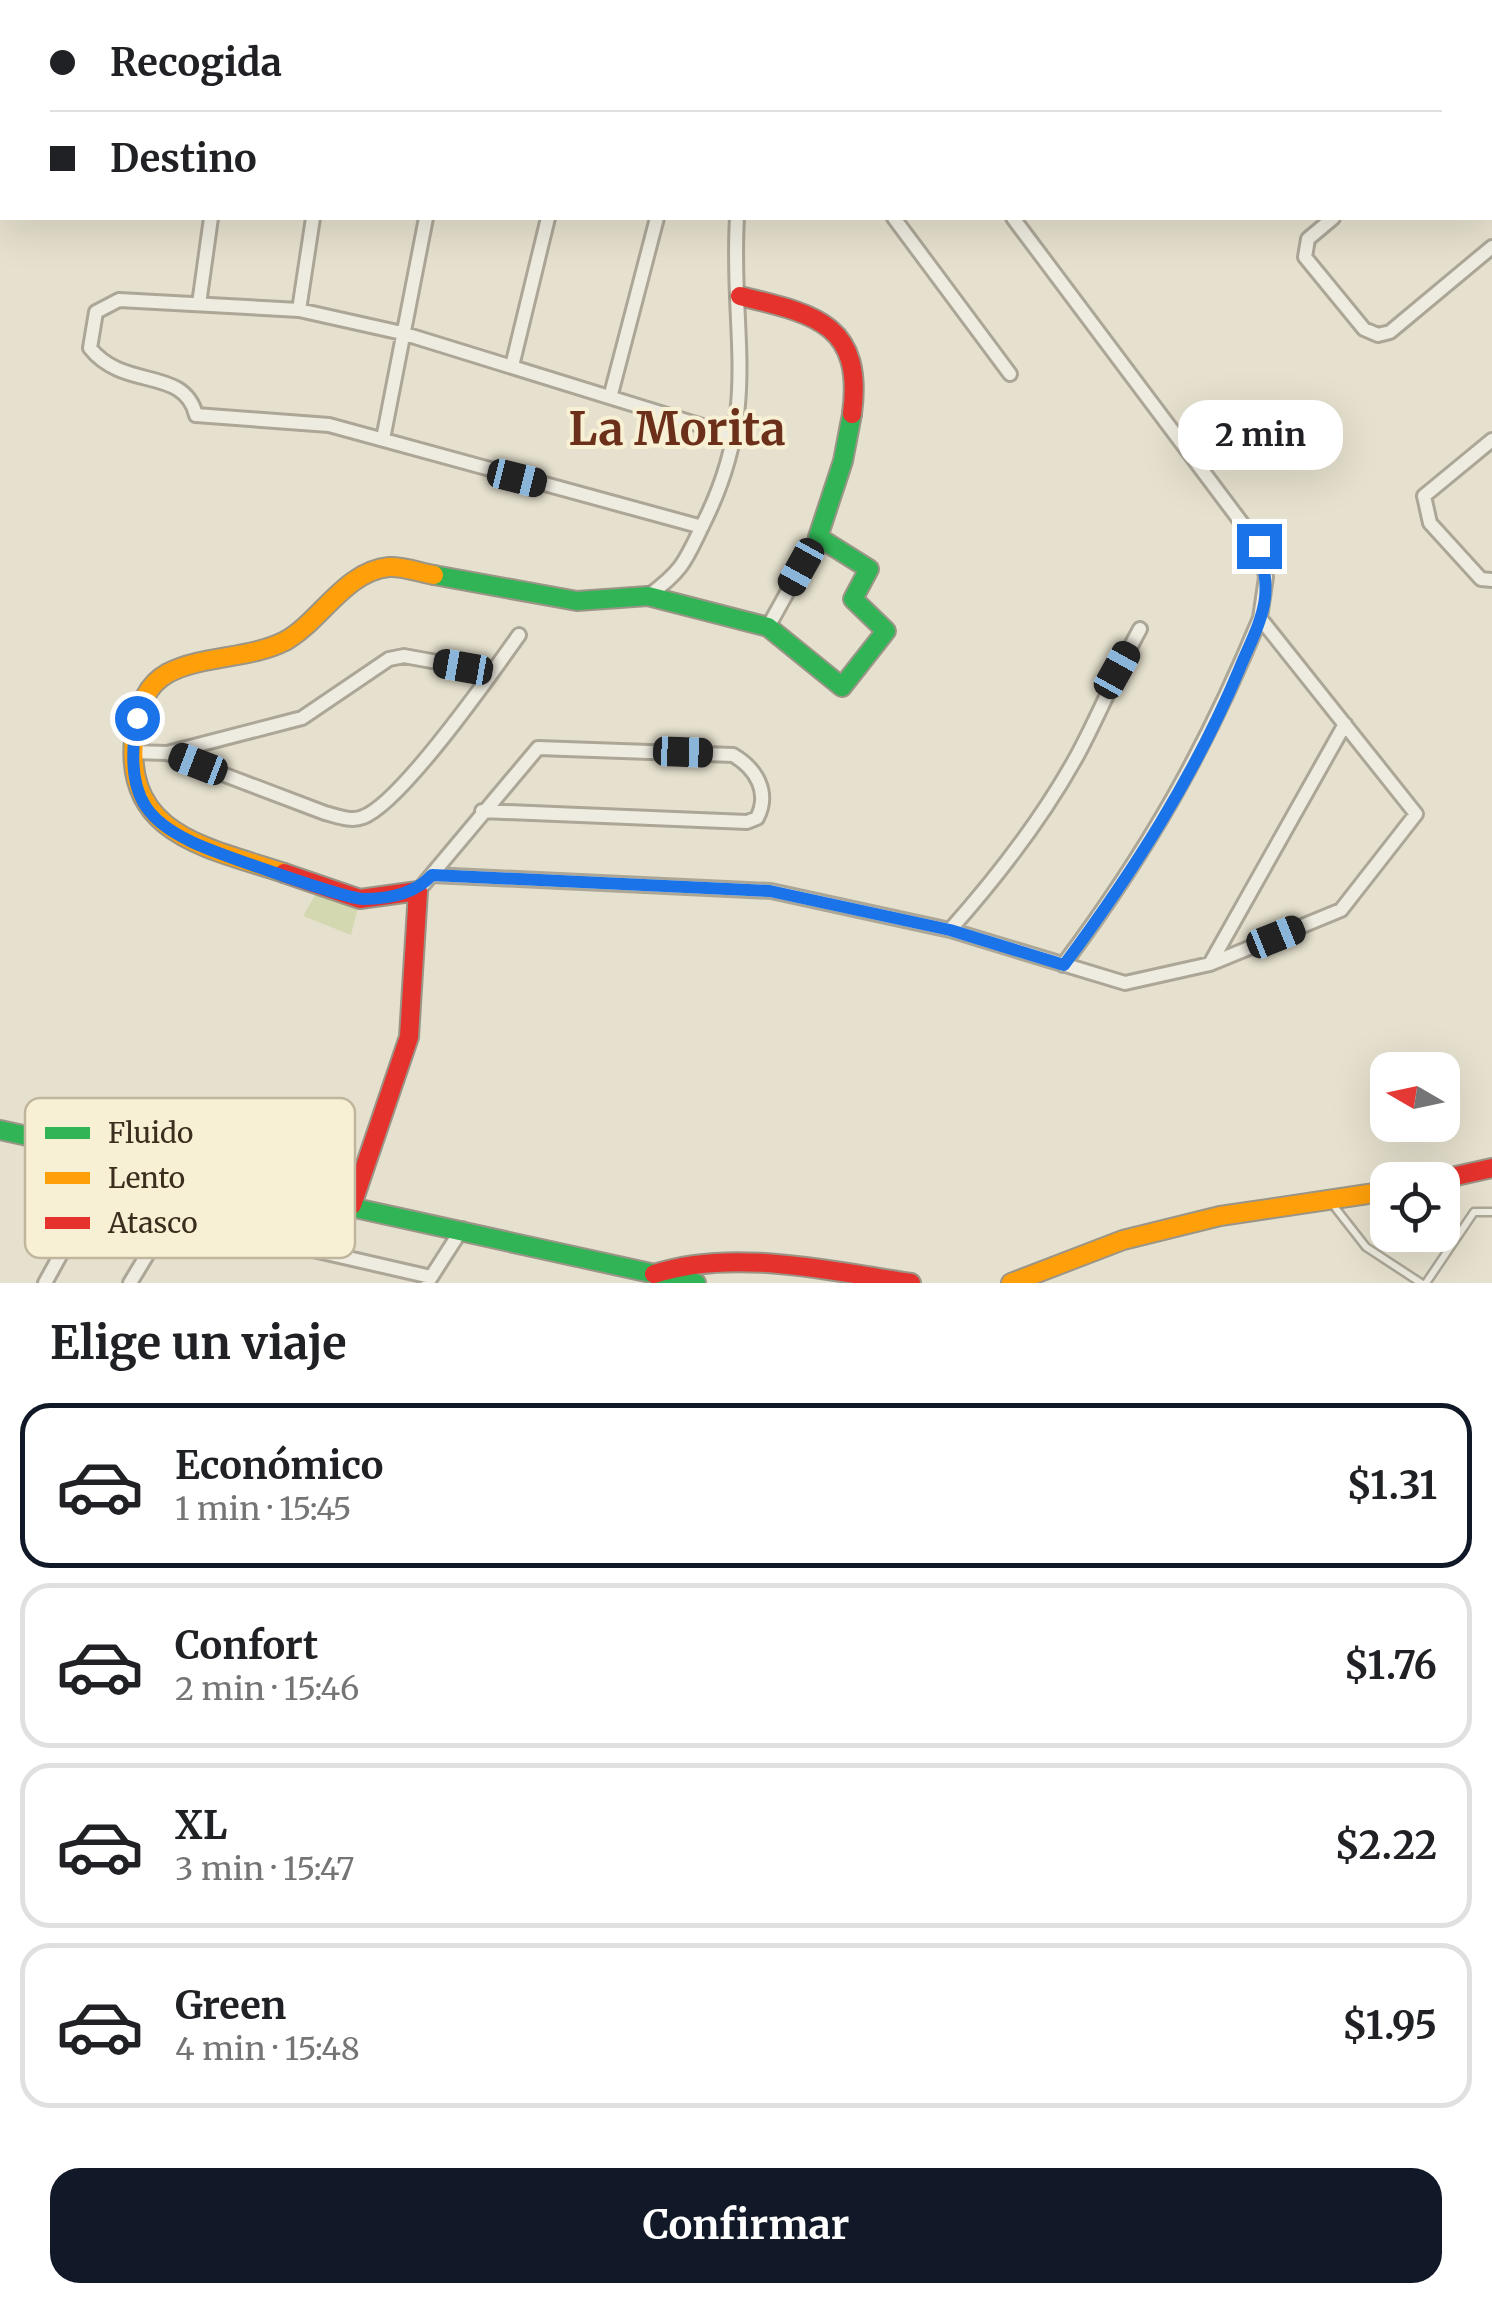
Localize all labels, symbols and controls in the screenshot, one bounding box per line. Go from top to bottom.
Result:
text: Recogida [110,39,282,86]
text: Destino [110,135,257,182]
district label: La Morita [568,401,786,457]
callout: 2 min [1176,401,1342,471]
text: 2 min [1215,415,1306,455]
car [484,456,550,500]
route end [1237,524,1282,569]
car [773,533,829,601]
car [1089,636,1145,704]
car [431,647,495,687]
route start [115,696,160,741]
car [652,736,714,768]
car [165,739,231,789]
car [1243,912,1309,962]
north arrow [1370,1052,1460,1142]
map controls [1370,1052,1460,1252]
legend [25,1098,355,1258]
text: Fluido [108,1115,193,1151]
text: Lento [108,1160,185,1196]
button: locate [1370,1162,1460,1252]
text: Atasco [107,1205,197,1241]
text: Elige un viaje [50,1315,346,1371]
icon: car [55,1441,145,1531]
text: Económico [175,1442,383,1489]
text: $1.31 [1347,1462,1437,1509]
text: 1 min · 15:45 [175,1489,352,1529]
icon: car [55,1621,145,1711]
text: Confort [175,1622,318,1669]
text: $1.76 [1344,1642,1437,1689]
text: 2 min · 15:46 [175,1669,359,1709]
icon: car [55,1801,145,1891]
text: XL [175,1802,227,1849]
text: $2.22 [1335,1822,1437,1869]
text: 3 min · 15:47 [175,1849,355,1889]
icon: car [55,1981,145,2071]
text: Green [175,1982,286,2029]
text: $1.95 [1342,2002,1437,2049]
text: 4 min · 15:48 [175,2029,360,2069]
button: Confirmar [50,2168,1442,2283]

